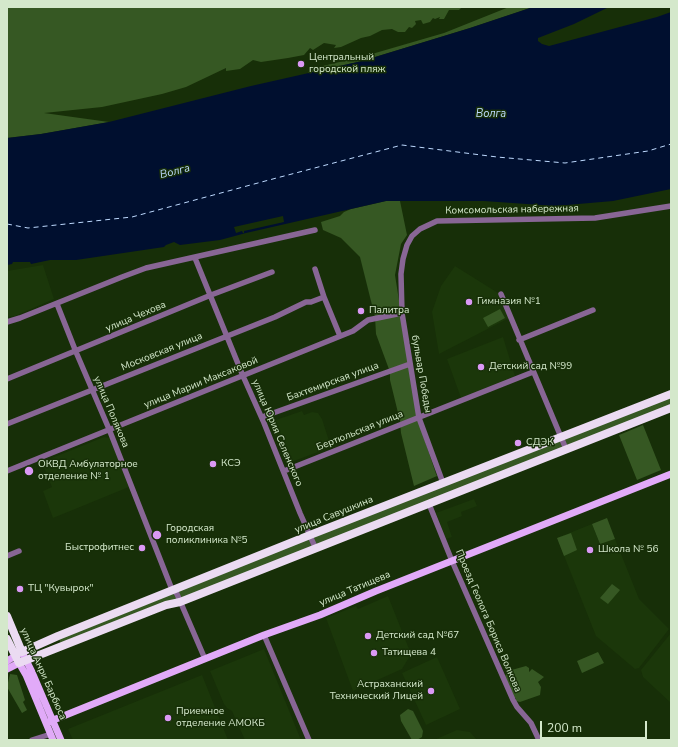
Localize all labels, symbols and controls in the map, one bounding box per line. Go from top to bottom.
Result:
place label: Центральный городской пляж [309,52,385,76]
marker: Центральный городской пляж [296,59,306,69]
water label: Волга [476,107,506,121]
water label: Волга [159,162,191,182]
street label: Комсомольская набережная [445,203,579,217]
place label: Гимназия №1 [477,296,541,308]
marker: Гимназия №1 [464,297,474,307]
street label: улица Чехова [104,299,168,335]
place label: Палитра [369,305,409,317]
marker: Палитра [356,306,366,316]
street label: Московская улица [120,330,204,374]
street label: бульвар Победы [408,334,434,414]
street label: улица Марии Максаковой [142,355,260,411]
street label: Бахтемирская улица [285,360,381,404]
place label: Детский сад №99 [489,361,572,373]
marker: Детский сад №99 [476,362,486,372]
street label: улица Полякова [91,374,131,450]
street label: улица Юрия Селенского [249,378,305,488]
street label: Бертюльская улица [315,408,405,454]
place label: СДЭК [526,437,554,449]
marker: СДЭК [513,438,523,448]
place label: КСЭ [221,458,241,470]
place label: ОКВД Амбулаторное отделение № 1 [38,459,138,482]
marker: КСЭ [208,459,218,469]
marker: ОКВД Амбулаторное отделение № 1 [23,465,35,477]
street label: улица Савушкина [293,494,375,536]
place label: Городская поликлиника №5 [166,523,248,546]
marker: Городская поликлиника №5 [151,529,163,541]
place label: Быстрофитнес [65,542,134,554]
marker: Быстрофитнес [137,543,147,553]
place label: Школа № 56 [598,544,658,556]
marker: Школа № 56 [585,545,595,555]
street label: Проезд Геолога Бориса Волкова [452,548,524,694]
street label: улица Татищева [318,569,392,609]
place label: ТЦ "Кувырок" [28,583,93,595]
marker: ТЦ "Кувырок" [15,584,25,594]
street label: улица Анри Барбюса [17,626,69,722]
place label: Детский сад №67 [376,630,459,642]
marker: Детский сад №67 [363,631,373,641]
place label: Татищева 4 [382,647,436,659]
marker: Татищева 4 [369,648,379,658]
place label: Астраханский Технический Лицей [330,679,423,702]
marker: Астраханский Технический Лицей [426,686,436,696]
place label: Приемное отделение АМОКБ [176,706,265,730]
marker: Приемное отделение АМОКБ [163,713,173,723]
scale bar [542,713,649,739]
text: 200 m [547,720,582,736]

